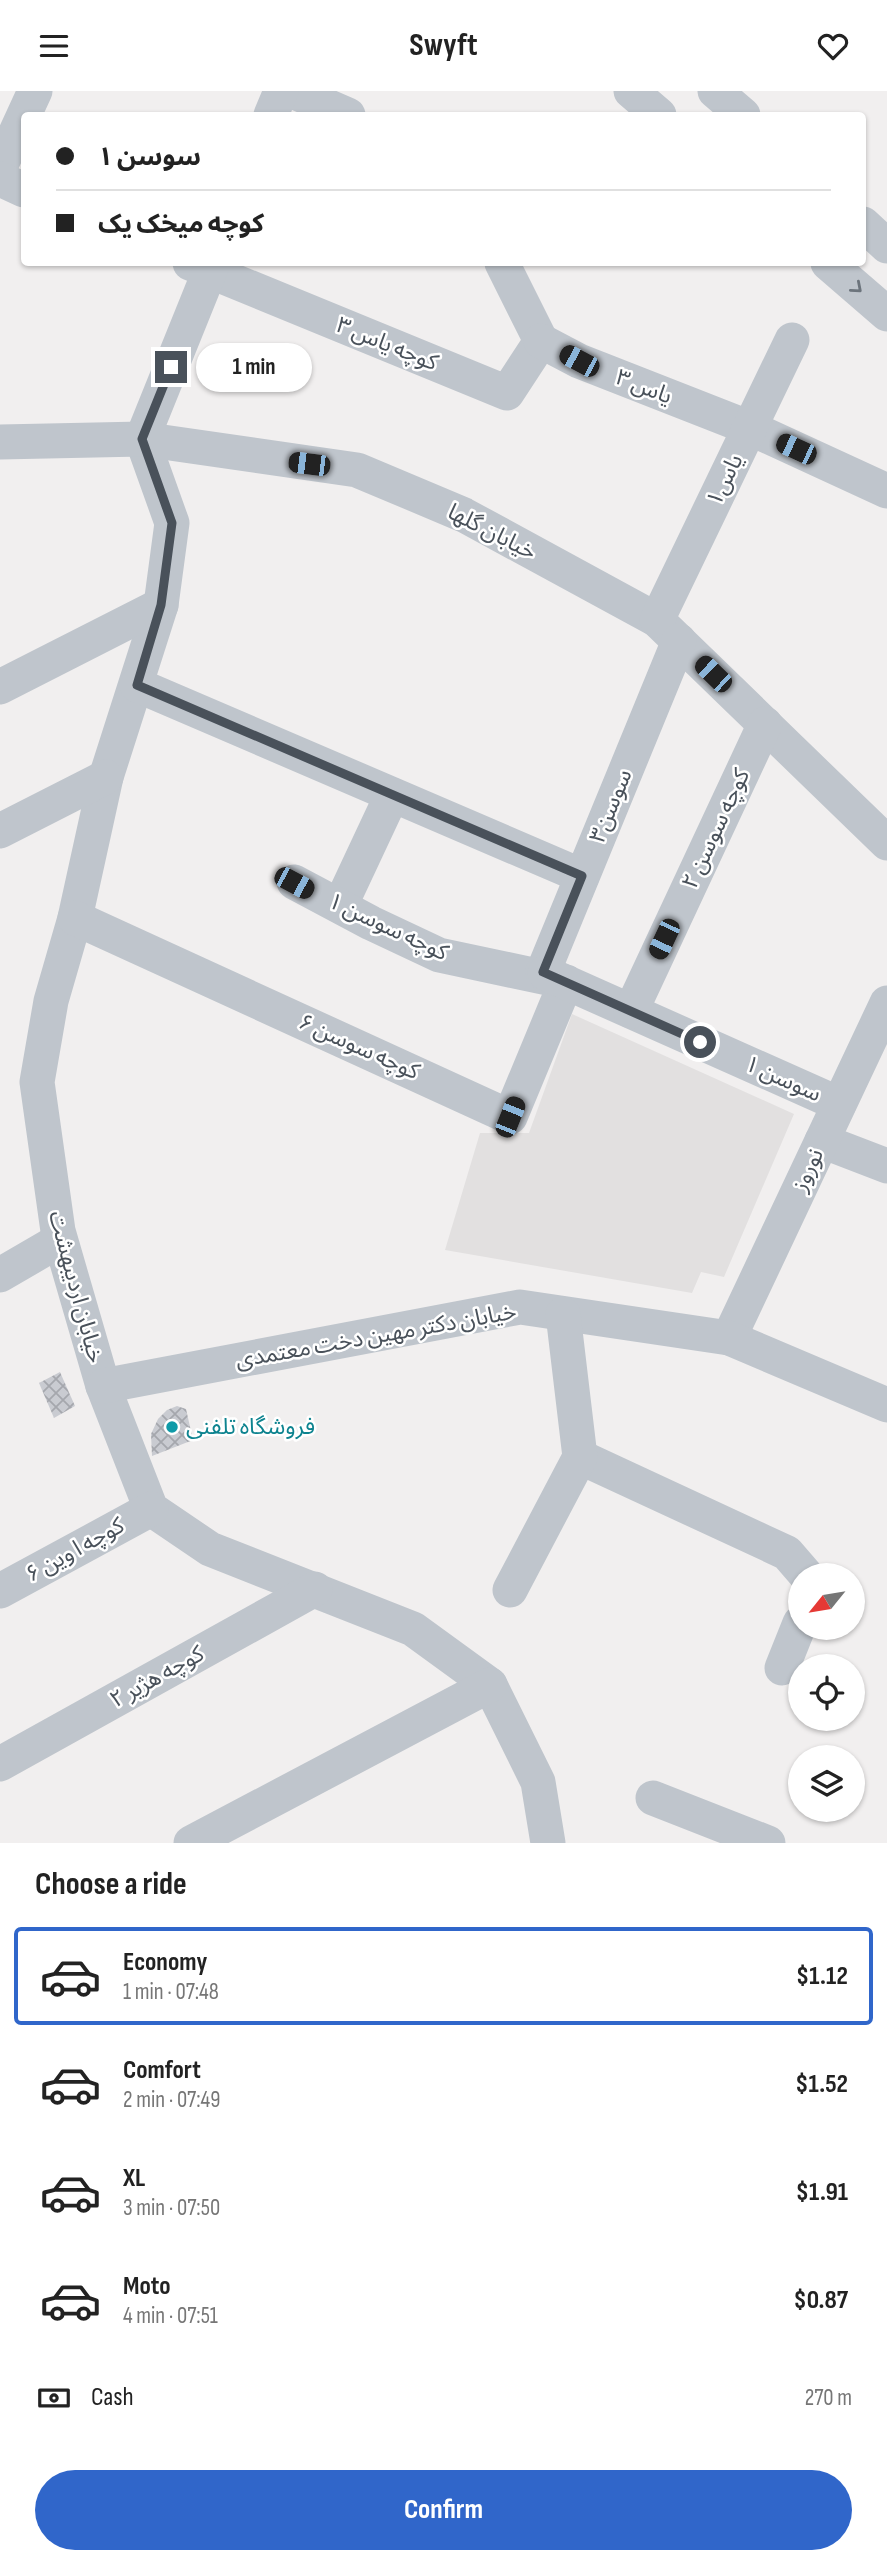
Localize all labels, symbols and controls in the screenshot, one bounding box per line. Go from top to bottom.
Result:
text: Swyft [409,26,478,65]
icon: menu [35,27,73,65]
icon: heart [814,27,852,65]
text: سوسن ۱ [98,142,201,173]
text: کوچه میخک یک [98,209,264,240]
one-way arrow [849,280,862,292]
street label: کوچه یاس ۳ [332,311,442,377]
car [556,342,603,380]
callout: 1 min [196,343,311,391]
route end [155,351,187,383]
text: 1 min [233,353,275,381]
street label: یاس ۳ [612,364,676,410]
car [773,431,820,467]
street label: یاس۱ [700,449,750,511]
car [287,451,332,477]
street label: خیابان گلها [443,498,541,566]
car [691,652,736,696]
street label: کوچه سوسن ۲ [676,764,756,894]
street label: سوسن۳ [584,765,638,847]
car [271,864,318,902]
street label: کوچه سوسن ۱ [323,887,453,967]
car [646,916,683,962]
street label: کوچه سوسن ۶ [294,1008,424,1086]
route start [684,1026,716,1058]
street label: سوسن ۱ [741,1050,825,1108]
car [493,1094,528,1140]
street label: نوروز [786,1144,830,1197]
street label: خیابان اردیبهشت [42,1208,110,1366]
street label: خیابان دکتر مهین دخت معتمدی [233,1298,519,1374]
place label: فروشگاه تلفنی [186,1413,315,1441]
marker: فروشگاه تلفنی [164,1419,180,1435]
street label: کوچه ا وین ۶ [21,1511,130,1589]
north arrow [788,1563,864,1640]
map controls [788,1563,865,1822]
street label: کوچه هژیر ۲ [105,1640,209,1714]
button: locate [788,1654,865,1731]
button: layers [788,1745,865,1822]
text: Choose a ride [35,1865,187,1904]
icon: car [39,1945,102,2008]
text: Economy [123,1947,207,1978]
text: $1.12 [796,1961,848,1992]
text: 1 min · 07:48 [123,1978,219,2006]
icon: car [39,2053,102,2116]
text: Comfort [123,2055,201,2086]
text: $1.52 [795,2069,848,2100]
text: 2 min · 07:49 [123,2086,220,2114]
icon: car [39,2161,102,2224]
text: XL [123,2163,145,2194]
text: $1.91 [796,2177,848,2208]
text: 3 min · 07:50 [123,2194,220,2222]
icon: car [39,2269,102,2332]
text: Moto [123,2271,171,2302]
text: $0.87 [794,2285,848,2316]
text: 4 min · 07:51 [123,2302,218,2330]
icon: cash [35,2379,73,2417]
text: Cash [91,2382,134,2413]
text: 270 m [805,2384,852,2412]
button: Confirm [35,2470,852,2550]

